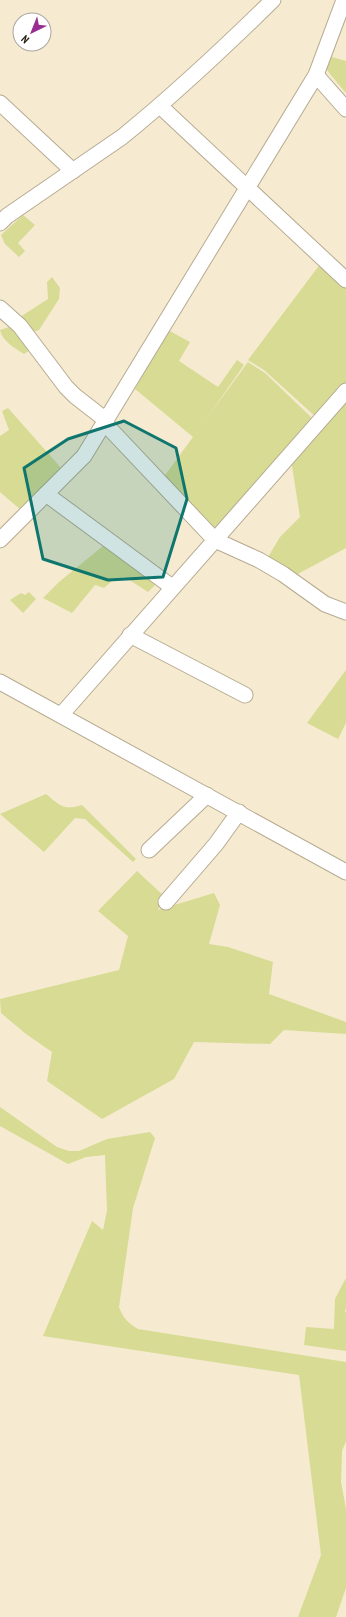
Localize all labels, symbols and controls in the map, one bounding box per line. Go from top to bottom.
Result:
north arrow [12,12,52,52]
text: N [18,32,32,46]

